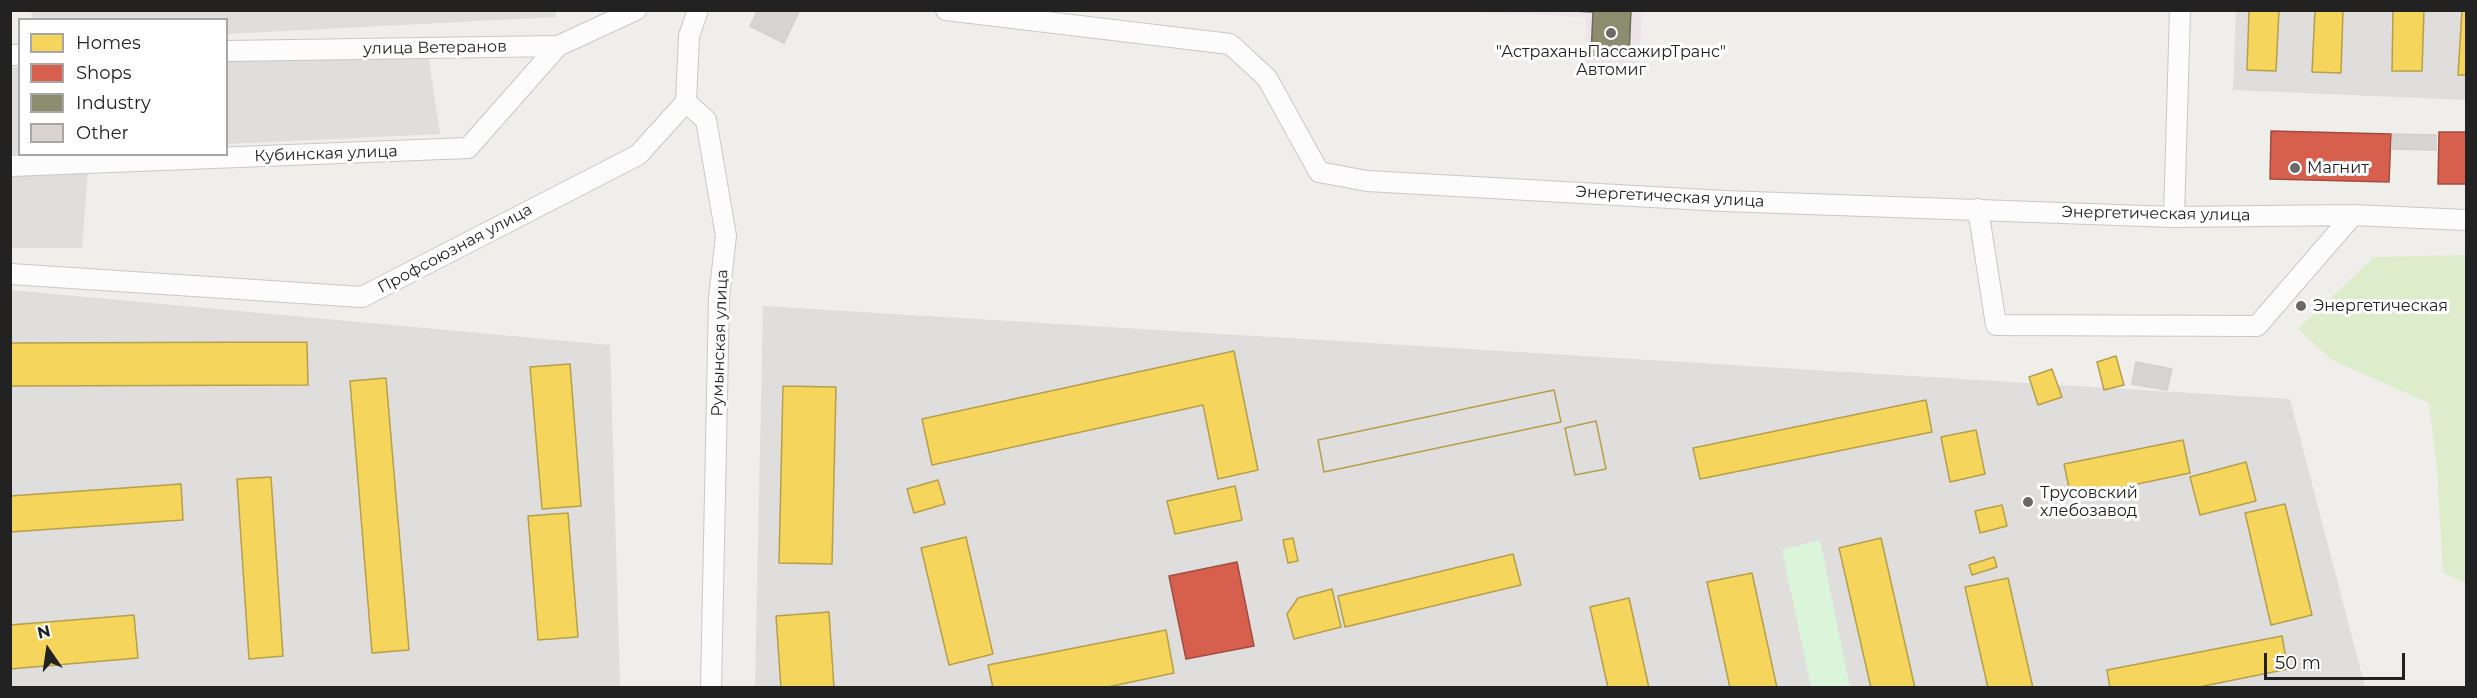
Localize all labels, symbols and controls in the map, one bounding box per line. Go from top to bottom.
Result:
legend [18,18,228,156]
marker: "АстраханьПассажирТранс" Автомиг [1604,26,1618,40]
text: Homes [76,32,141,54]
street label: улица Ветеранов [363,37,507,59]
place label: "АстраханьПассажирТранс" Автомиг [1496,42,1726,80]
text: Shops [76,62,132,84]
text: Industry [76,92,151,114]
text: Other [76,122,129,144]
street label: Кубинская улица [254,142,398,166]
place label: Магнит [2307,158,2369,178]
marker: Магнит [2288,161,2302,175]
street label: Энергетическая улица [1575,182,1765,212]
street label: Профсоюзная улица [374,200,536,298]
street label: Энергетическая улица [2061,203,2251,225]
street label: Румынская улица [708,269,732,417]
place label: Энергетическая [2313,296,2448,316]
marker: Энергетическая [2294,299,2308,313]
place label: Трусовский хлебозавод [2040,483,2138,521]
marker: Трусовский хлебозавод [2021,495,2035,509]
north arrow [18,620,78,680]
text: N [35,621,52,643]
scale bar [2267,641,2408,679]
text: 50 m [2275,652,2321,674]

